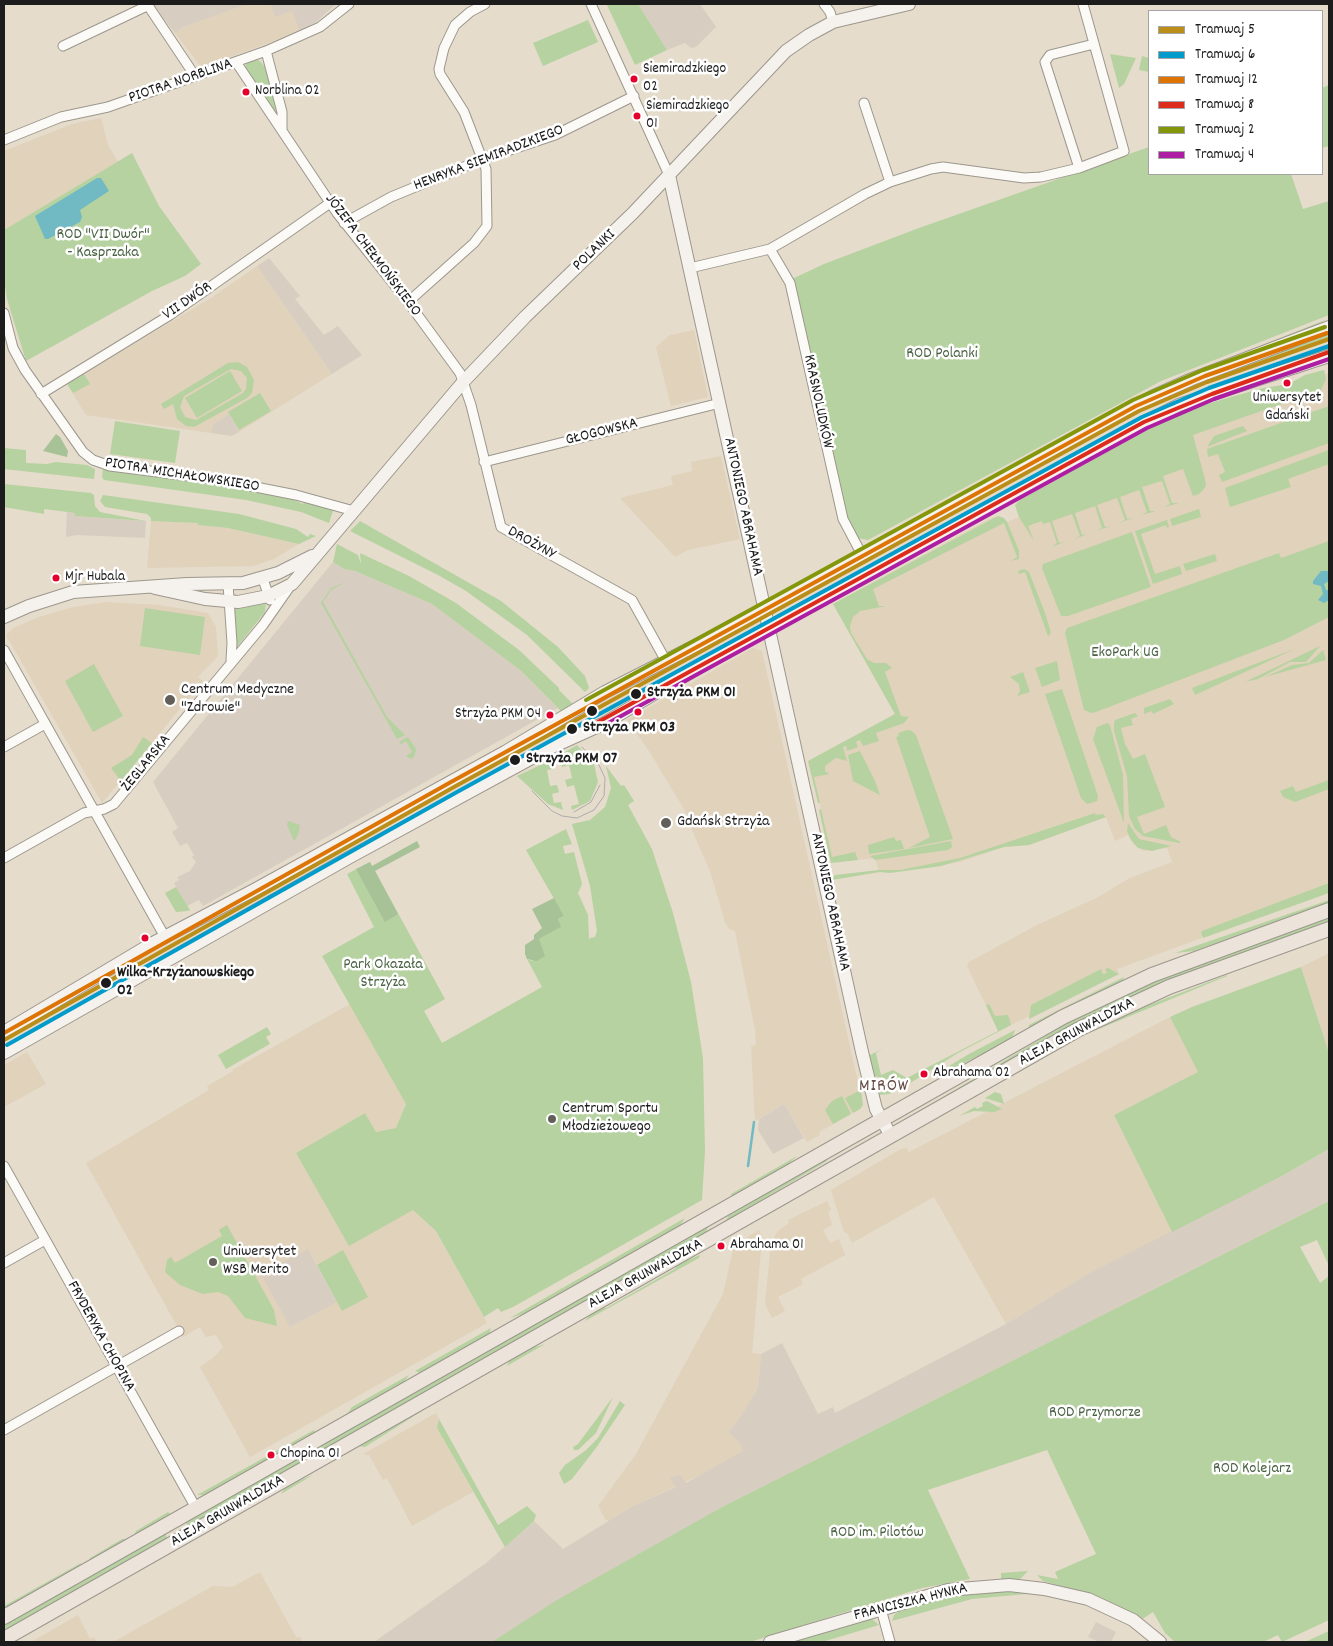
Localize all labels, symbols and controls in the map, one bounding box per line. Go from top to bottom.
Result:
legend [1148,10,1323,175]
text: Tramwaj 5 [1195,19,1255,41]
text: Tramwaj 6 [1195,44,1255,66]
street label: PIOTRA NORBLINA [127,55,235,109]
place label: Siemiradzkiego 02 [643,61,726,96]
text: Tramwaj 12 [1195,69,1258,91]
marker: Siemiradzkiego 02 [629,74,639,84]
place label: Norblina 02 [255,83,320,101]
marker: Norblina 02 [241,87,251,97]
text: Tramwaj 8 [1195,94,1254,116]
place label: Siemiradzkiego 01 [646,98,729,133]
marker: Siemiradzkiego 01 [632,111,642,121]
text: Tramwaj 2 [1195,119,1255,141]
street label: HENRYKA SIEMIRADZKIEGO [411,122,567,196]
text: Tramwaj 4 [1195,144,1254,166]
street label: JÓZEFA CHEŁMOŃSKIEGO [320,191,424,321]
park label: ROD "VII Dwór" - Kasprzaka [56,226,150,264]
street label: POLANKI [570,226,620,276]
street label: VII DWÓR [160,279,216,325]
park label: ROD Polanki [906,345,978,365]
street label: KRASNOLUDKÓW [798,353,836,451]
marker: Uniwersytet Gdański [1282,378,1292,388]
place label: Uniwersytet Gdański [1253,390,1321,425]
street label: GŁOGOWSKA [564,415,640,451]
street label: ANTONIEGO ABRAHAMA [718,436,766,578]
street label: PIOTRA MICHAŁOWSKIEGO [103,454,261,498]
street label: DROŻYNY [504,523,558,565]
place label: Mjr Hubala [65,569,125,587]
marker: Mjr Hubala [51,573,61,583]
park label: EkoPark UG [1091,644,1159,664]
place label: Centrum Medyczne "Zdrowie" [181,681,294,719]
place label: Strzyża PKM 01 [647,684,736,704]
marker: Strzyża PKM 01 [629,687,643,701]
marker: Centrum Medyczne "Zdrowie" [163,693,177,707]
unlabelled marker [585,704,599,718]
place label: Strzyża PKM 04 [455,706,541,724]
unlabelled marker [633,707,643,717]
marker: Strzyża PKM 04 [545,710,555,720]
place label: Strzyża PKM 03 [583,719,675,739]
marker: Strzyża PKM 03 [565,722,579,736]
street label: ŻEGLARSKA [118,731,176,797]
place label: Strzyża PKM 07 [526,750,617,770]
marker: Strzyża PKM 07 [508,753,522,767]
place label: Gdańsk Strzyża [677,813,769,833]
marker: Gdańsk Strzyża [659,816,673,830]
street label: ANTONIEGO ABRAHAMA [805,831,853,973]
unlabelled marker [140,933,150,943]
park label: Park Okazała Strzyża [343,956,423,994]
place label: Wilka-Krzyżanowskiego 02 [117,964,254,1002]
marker: Wilka-Krzyżanowskiego 02 [99,976,113,990]
street label: ALEJA GRUNWALDZKA [1016,994,1138,1072]
place label: Abrahama 02 [933,1065,1010,1083]
marker: Abrahama 02 [919,1069,929,1079]
district label: MIRÓW [858,1077,910,1099]
place label: Centrum Sportu Młodzieżowego [562,1100,658,1138]
marker: Centrum Sportu Młodzieżowego [546,1113,558,1125]
street label: ALEJA GRUNWALDZKA [585,1236,707,1314]
place label: Abrahama 01 [730,1237,803,1255]
marker: Abrahama 01 [716,1241,726,1251]
place label: Uniwersytet WSB Merito [223,1243,296,1281]
marker: Uniwersytet WSB Merito [207,1256,219,1268]
street label: FRYDERYKA CHOPINA [62,1278,138,1396]
park label: ROD Przymorze [1049,1404,1141,1424]
place label: Chopina 01 [280,1446,339,1464]
marker: Chopina 01 [266,1450,276,1460]
park label: ROD Kolejarz [1213,1460,1291,1480]
street label: ALEJA GRUNWALDZKA [168,1472,288,1552]
park label: ROD im. Pilotów [830,1524,924,1544]
street label: FRANCISZKA HYNKA [852,1580,970,1626]

